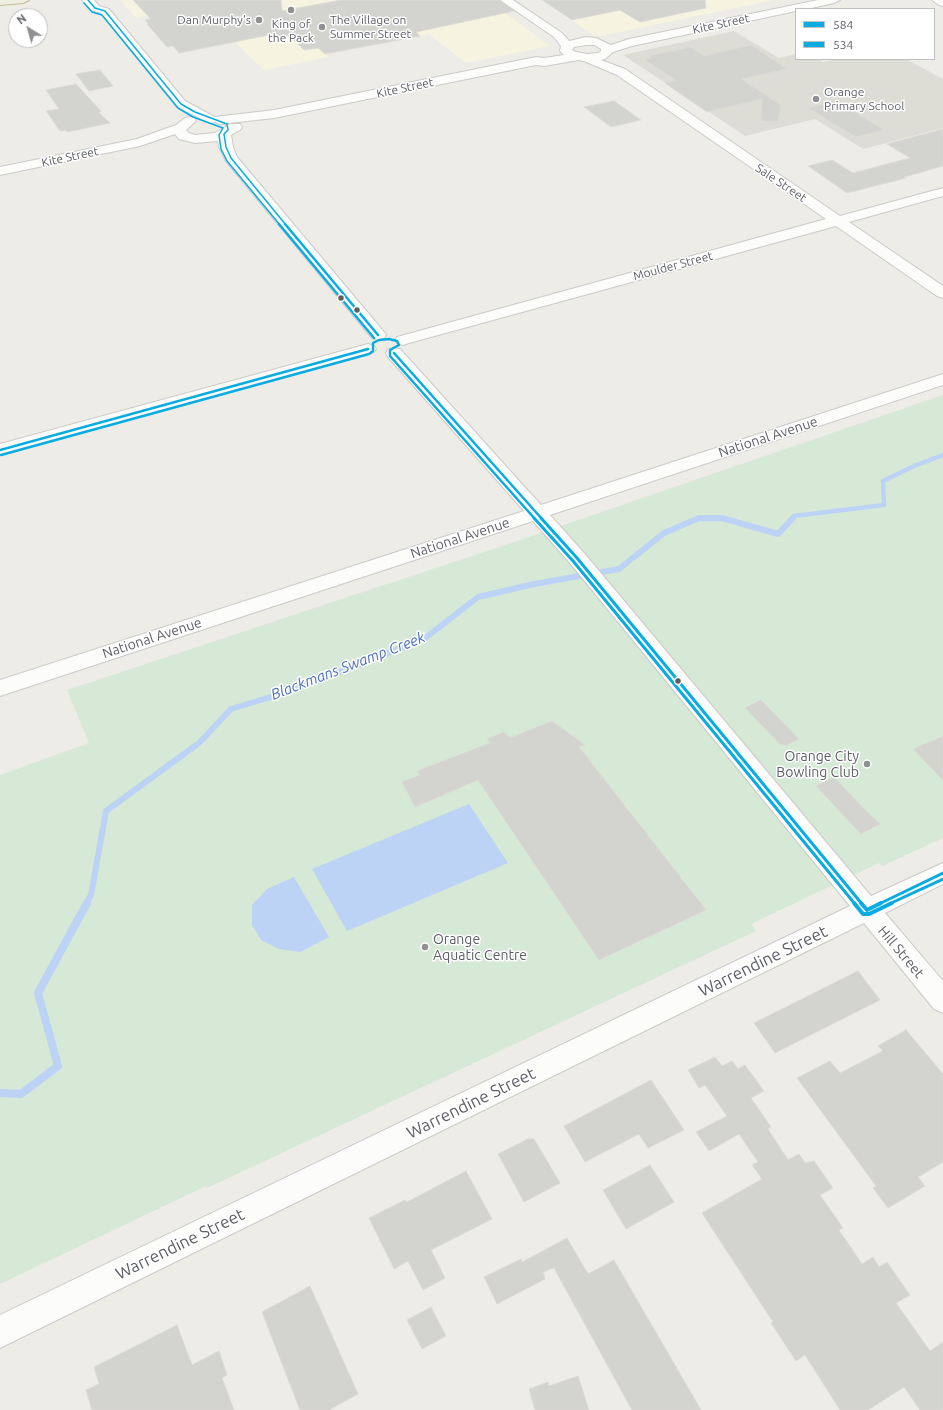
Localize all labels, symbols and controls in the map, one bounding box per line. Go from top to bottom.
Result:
marker: King of the Pack [286,5,296,15]
north arrow [8,8,48,48]
legend [795,8,935,60]
street label: Kite Street [691,11,751,37]
text: N [14,12,28,26]
place label: Dan Murphy's [177,13,251,27]
place label: The Village on Summer Street [330,13,411,41]
marker: Dan Murphy's [254,15,264,25]
place label: King of the Pack [268,17,314,45]
text: 584 [833,18,853,31]
marker: The Village on Summer Street [317,22,327,32]
text: 534 [833,38,853,51]
street label: Kite Street [375,75,435,101]
place label: Orange Primary School [824,85,904,113]
marker: Orange Primary School [811,94,821,104]
street label: Kite Street [40,144,100,170]
street label: Sale Street [753,161,809,205]
street label: Moulder Street [632,248,714,284]
unlabelled marker [336,293,346,303]
unlabelled marker [352,305,362,315]
street label: National Avenue [716,413,820,461]
street label: National Avenue [408,514,512,562]
street label: National Avenue [100,614,204,662]
water label: Blackmans Swamp Creek [268,628,428,704]
unlabelled marker [673,676,683,686]
place label: Orange City Bowling Club [776,748,859,780]
marker: Orange City Bowling Club [862,759,872,769]
street label: Warrendine Street [695,921,831,1001]
street label: Hill Street [874,923,928,981]
place label: Orange Aquatic Centre [433,931,527,964]
marker: Orange Aquatic Centre [420,942,430,952]
street label: Warrendine Street [403,1063,539,1143]
street label: Warrendine Street [112,1204,248,1284]

